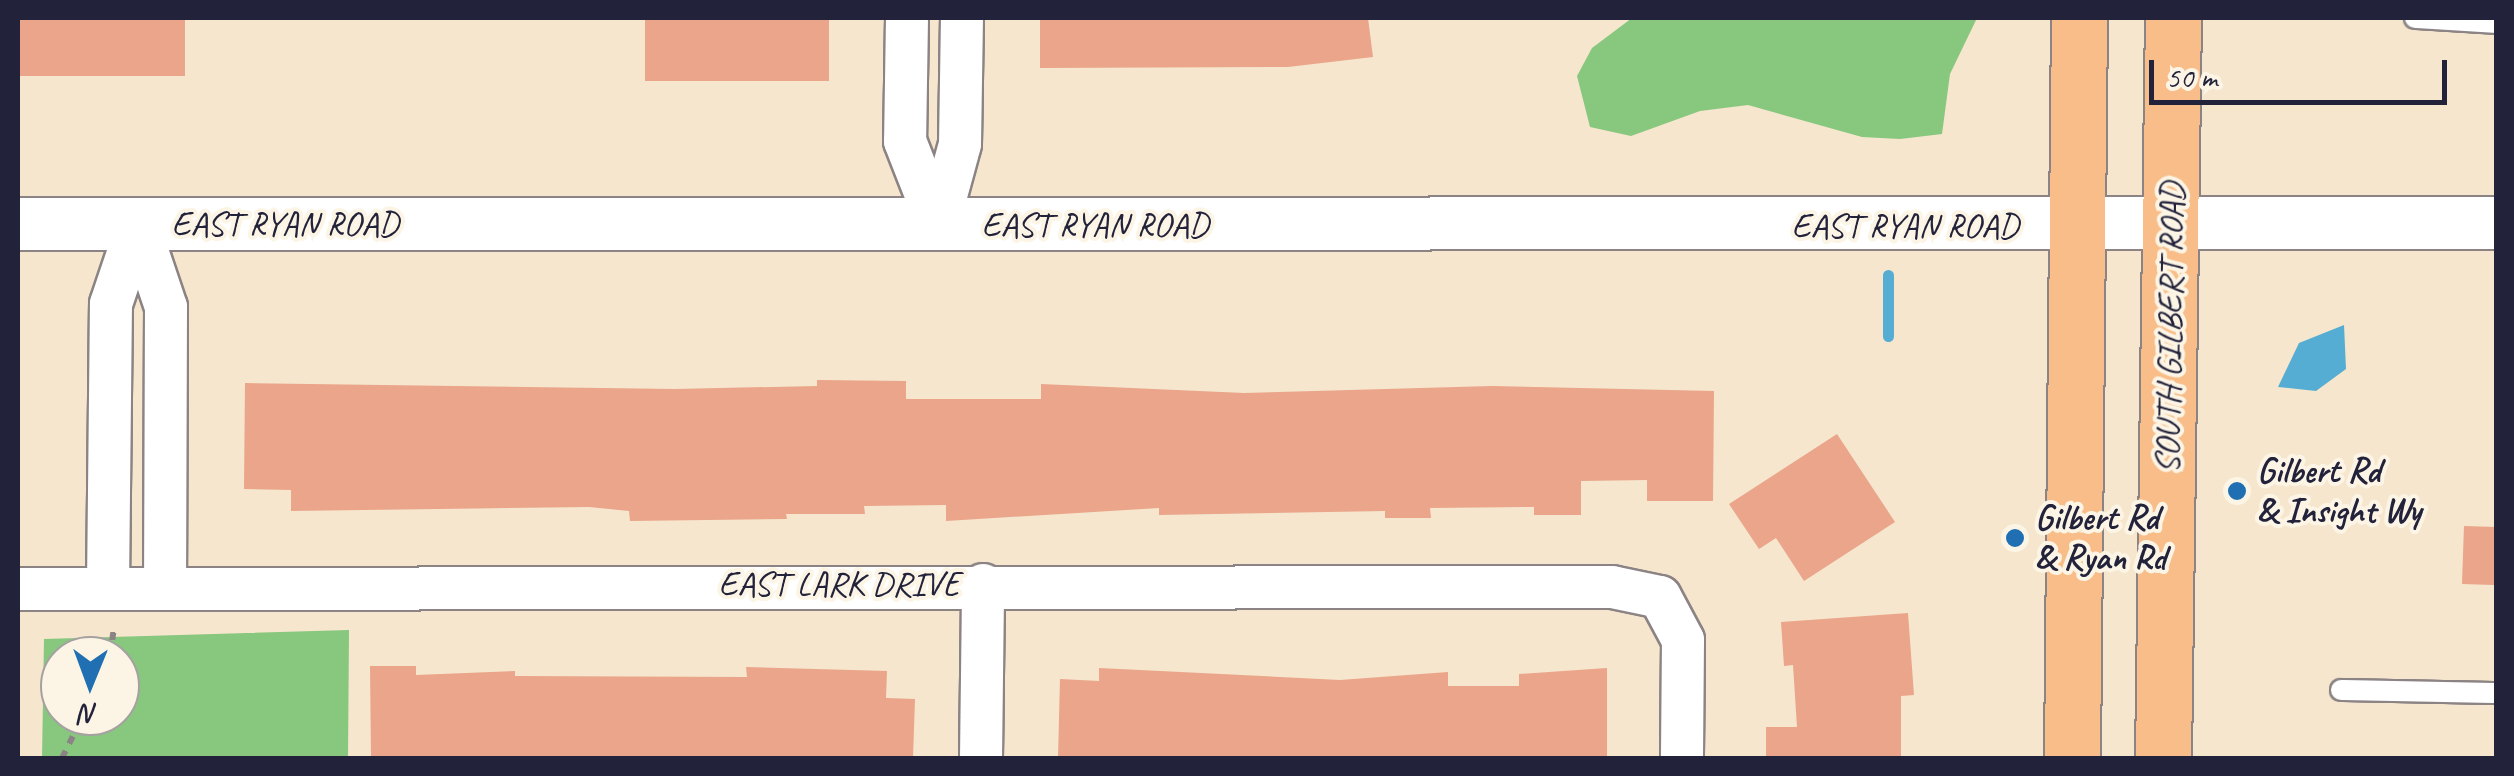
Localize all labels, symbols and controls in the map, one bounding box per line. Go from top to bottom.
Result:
scale bar [2154,40,2452,102]
text: 50 m [2166,58,2217,96]
street label: SOUTH GILBERT ROAD [2146,180,2194,476]
street label: EAST RYAN ROAD [170,203,400,245]
street label: EAST RYAN ROAD [980,204,1210,246]
street label: EAST RYAN ROAD [1790,205,2020,247]
place label: Gilbert Rd & Insight Wy [2257,450,2422,532]
marker: Gilbert Rd & Insight Wy [2226,480,2248,502]
place label: Gilbert Rd & Ryan Rd [2035,497,2167,579]
marker: Gilbert Rd & Ryan Rd [2004,527,2026,549]
street label: EAST LARK DRIVE [719,563,959,605]
north arrow [40,636,140,736]
text: N [81,697,98,732]

